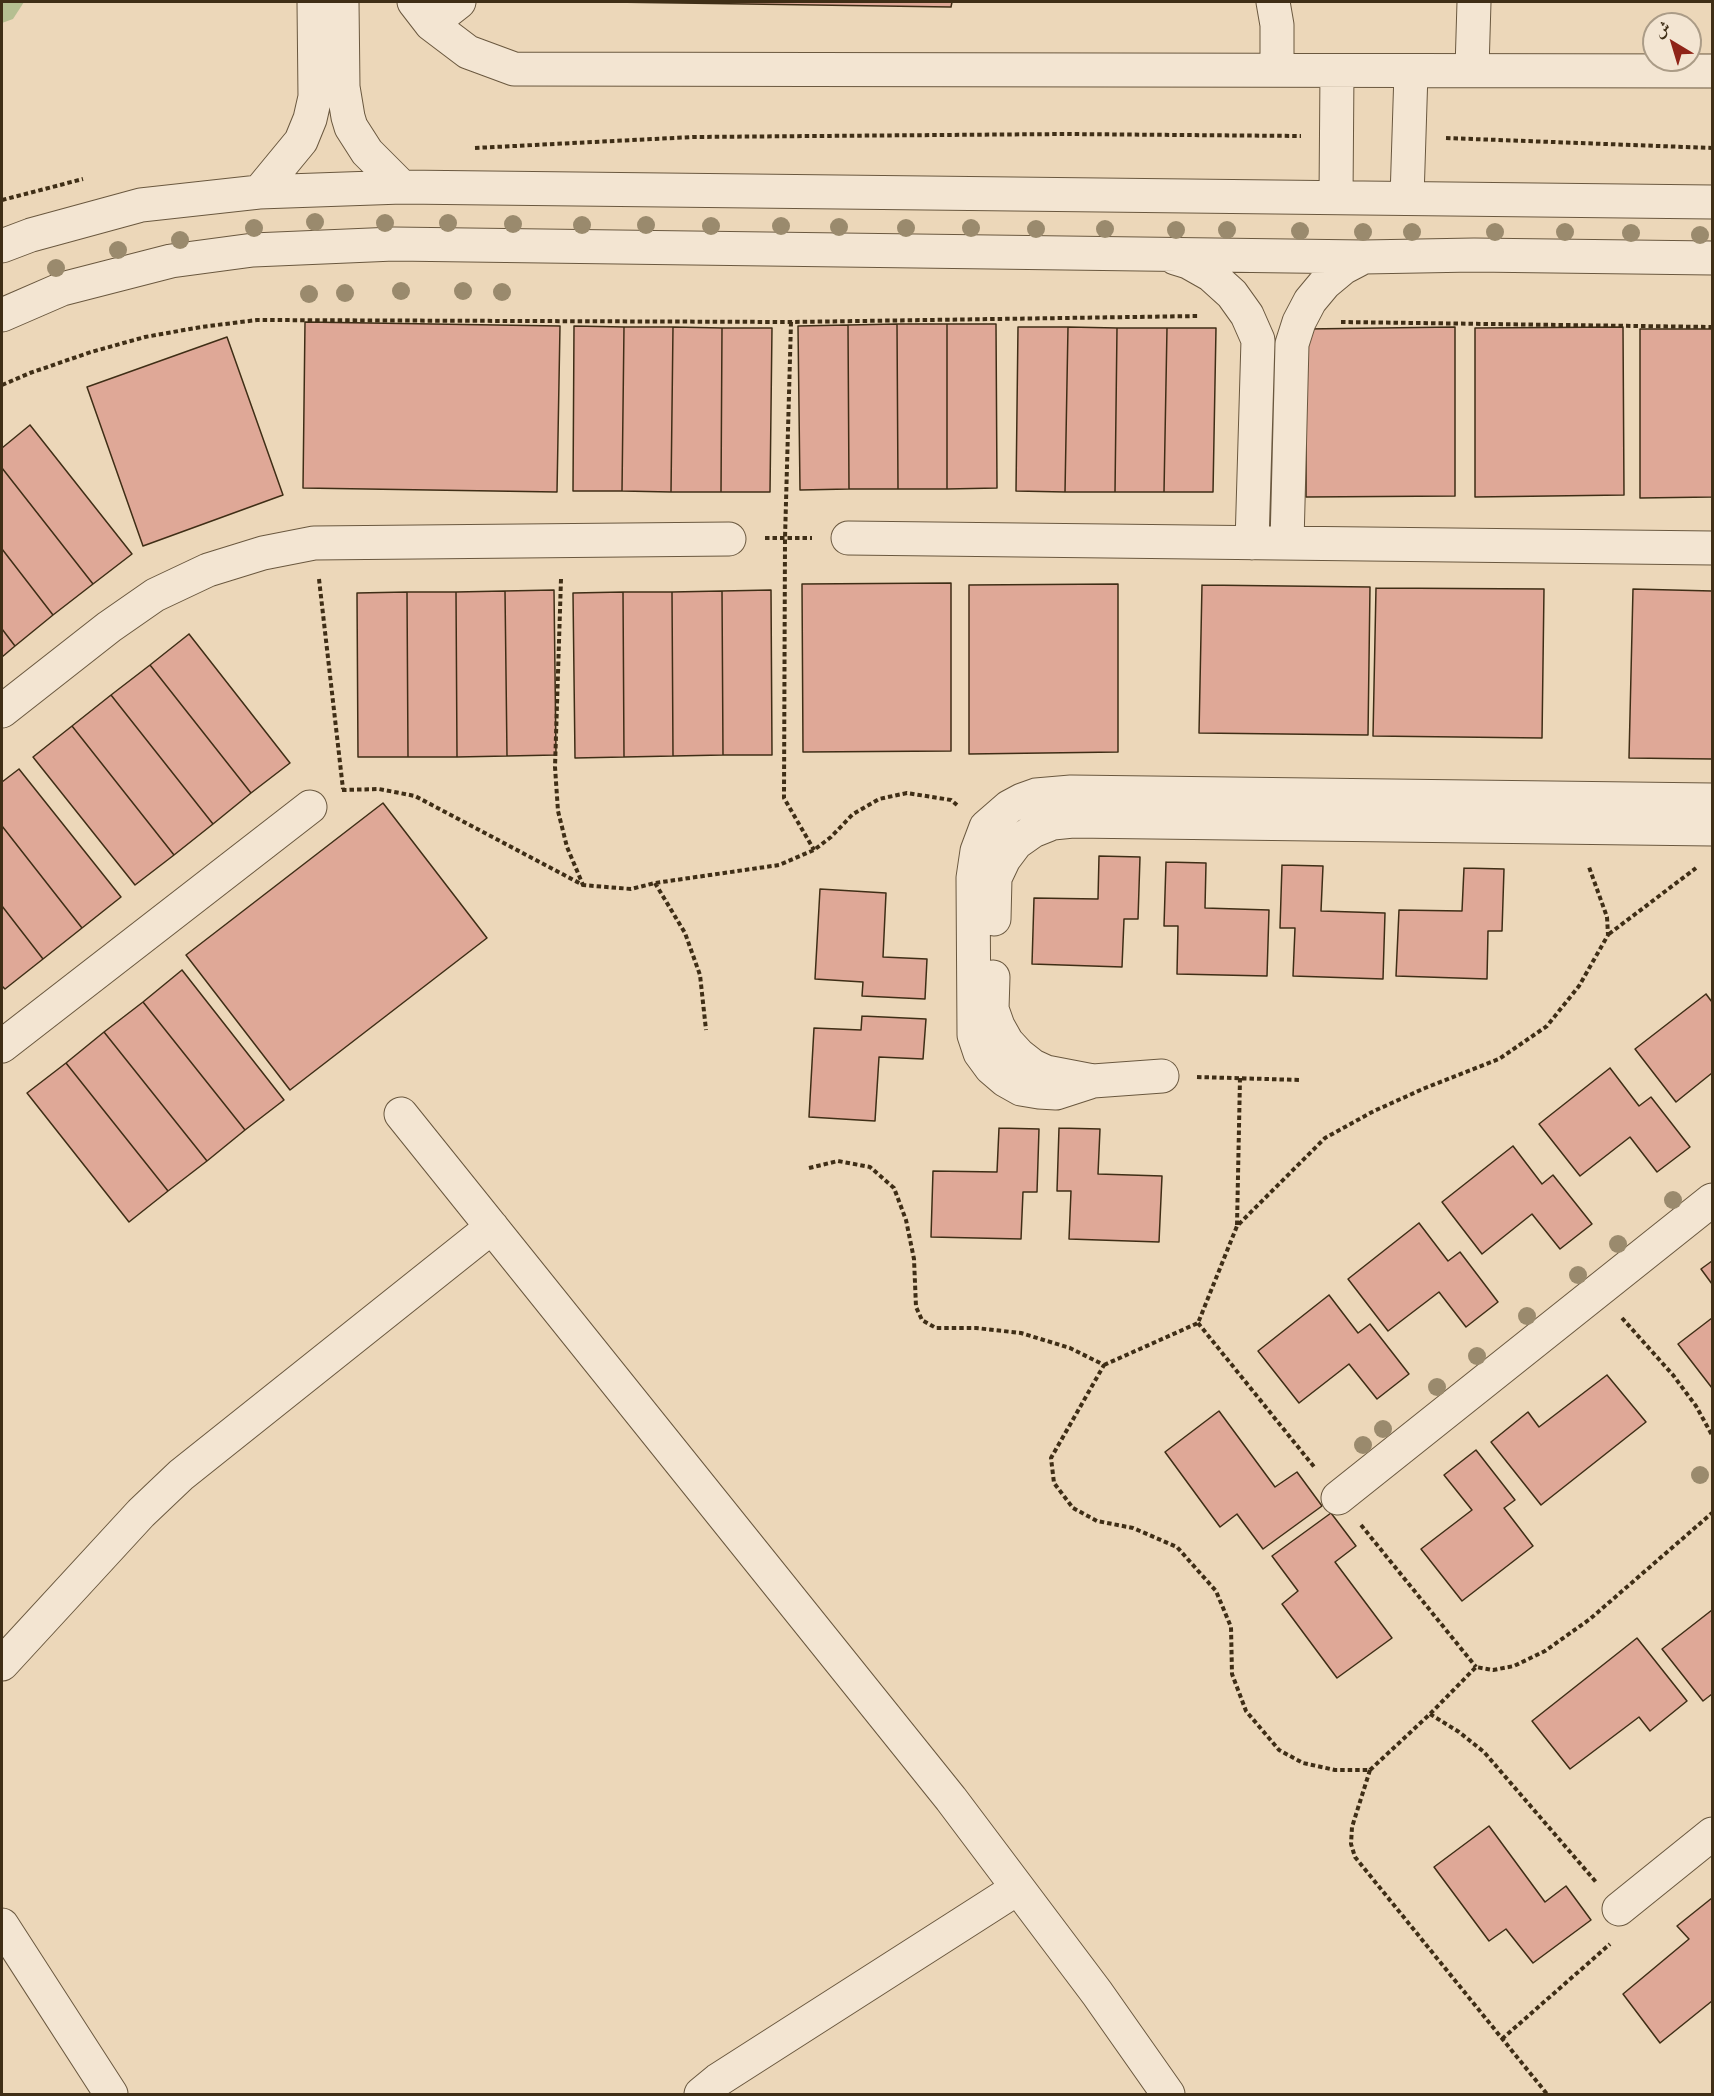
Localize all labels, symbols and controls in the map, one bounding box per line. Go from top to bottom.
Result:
north arrow [1642,12,1702,72]
text: ش [1649,16,1675,43]

